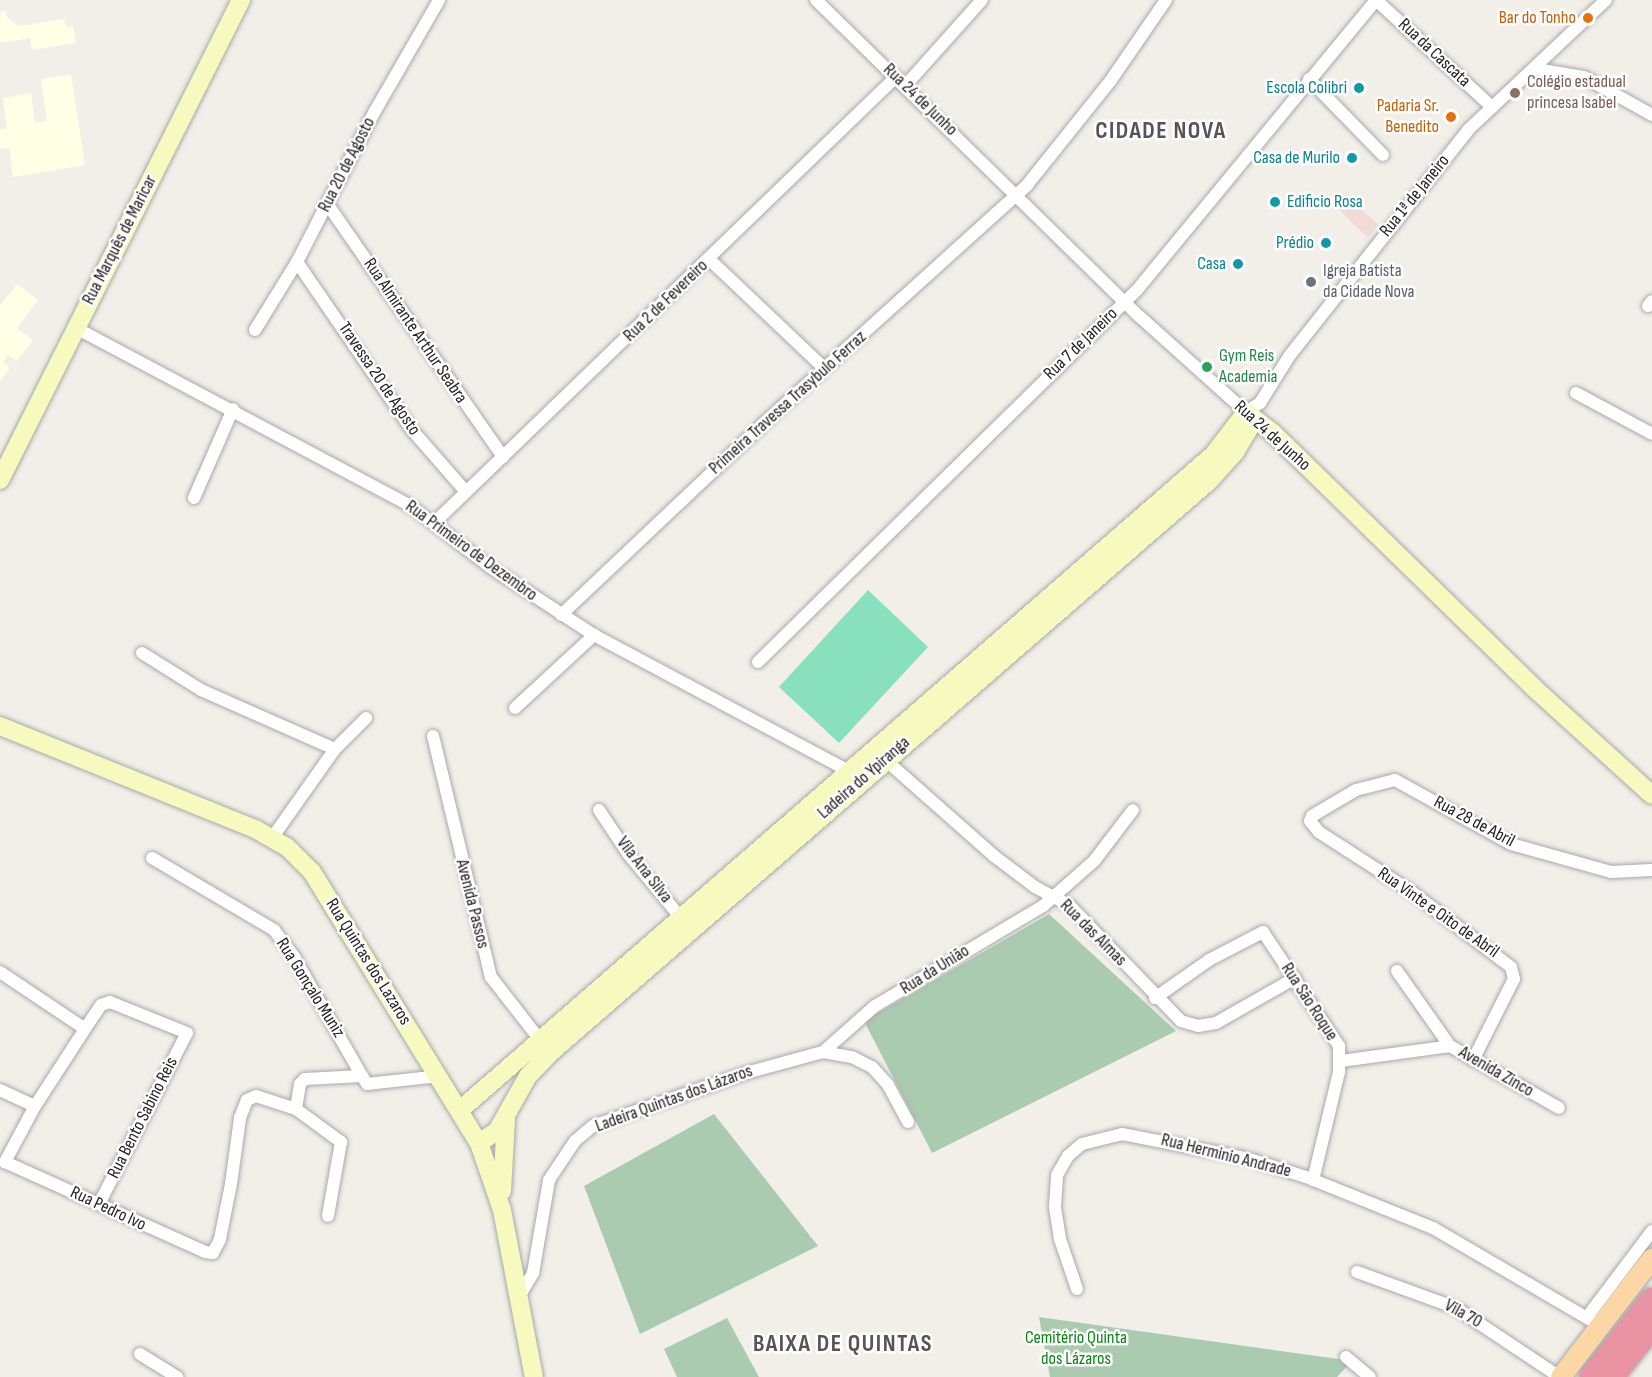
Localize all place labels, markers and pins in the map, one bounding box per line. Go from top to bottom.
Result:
place label: Bar do Tonho [1499,7,1576,29]
marker: Bar do Tonho [1581,11,1595,25]
place label: Colégio estadual princesa Isabel [1527,72,1626,115]
place label: Escola Colibri [1266,77,1347,99]
marker: Escola Colibri [1352,81,1366,95]
marker: Colégio estadual princesa Isabel [1508,86,1522,100]
place label: Padaria Sr. Benedito [1377,96,1439,138]
marker: Padaria Sr. Benedito [1444,110,1458,124]
place label: Casa de Murilo [1253,147,1340,169]
marker: Casa de Murilo [1345,151,1359,165]
place label: Edificio Rosa [1287,191,1363,213]
marker: Edificio Rosa [1268,195,1282,209]
place label: Prédio [1276,232,1314,254]
marker: Prédio [1319,236,1333,250]
place label: Casa [1197,253,1226,275]
marker: Casa [1231,257,1245,271]
place label: Igreja Batista da Cidade Nova [1323,261,1415,304]
marker: Igreja Batista da Cidade Nova [1304,275,1318,289]
place label: Gym Reis Academia [1219,346,1277,388]
marker: Gym Reis Academia [1200,360,1214,374]

